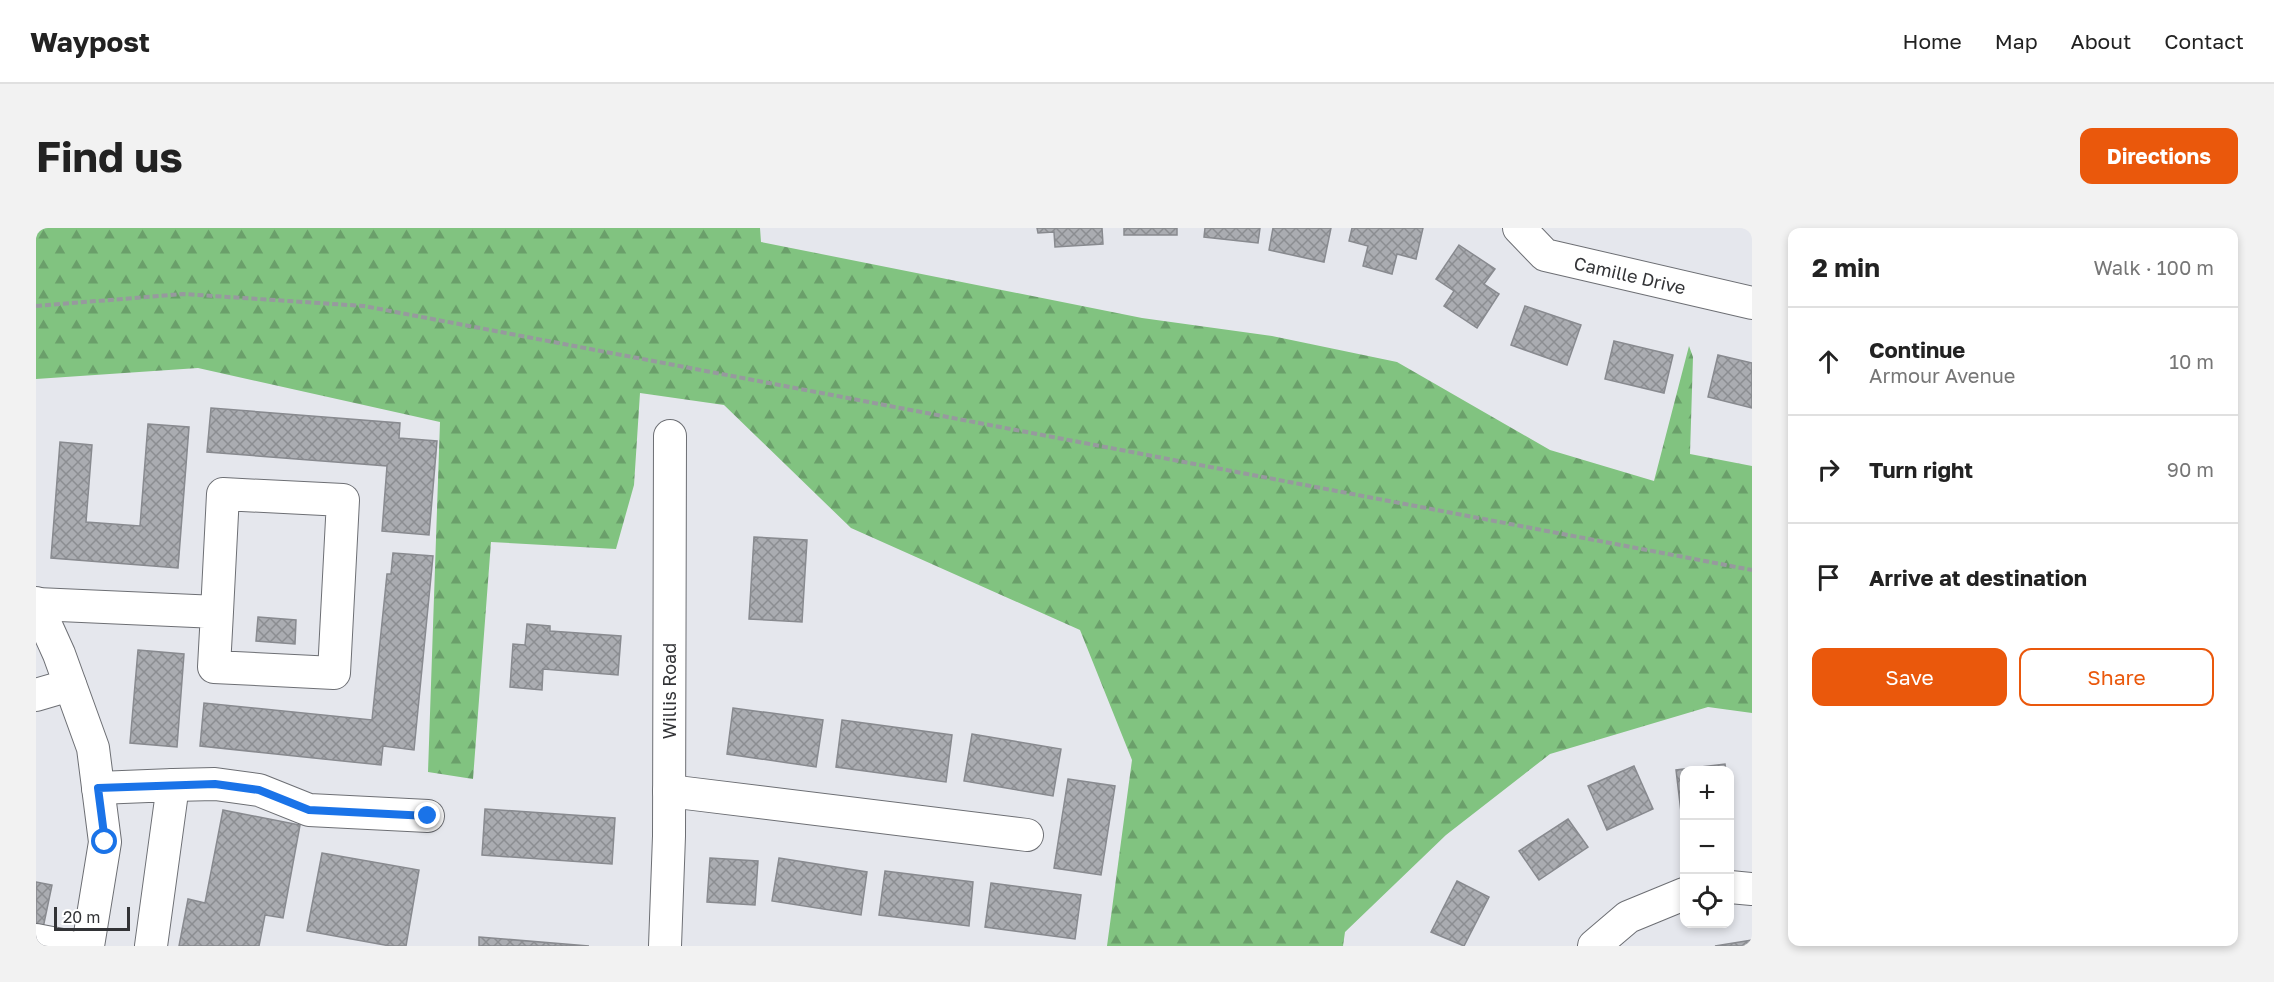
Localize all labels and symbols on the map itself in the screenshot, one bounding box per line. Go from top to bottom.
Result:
street label: Camille Drive [1572,251,1688,299]
street label: Willis Road [658,643,680,739]
route end [414,802,440,828]
route start [91,828,117,854]
scale bar [54,904,130,932]

